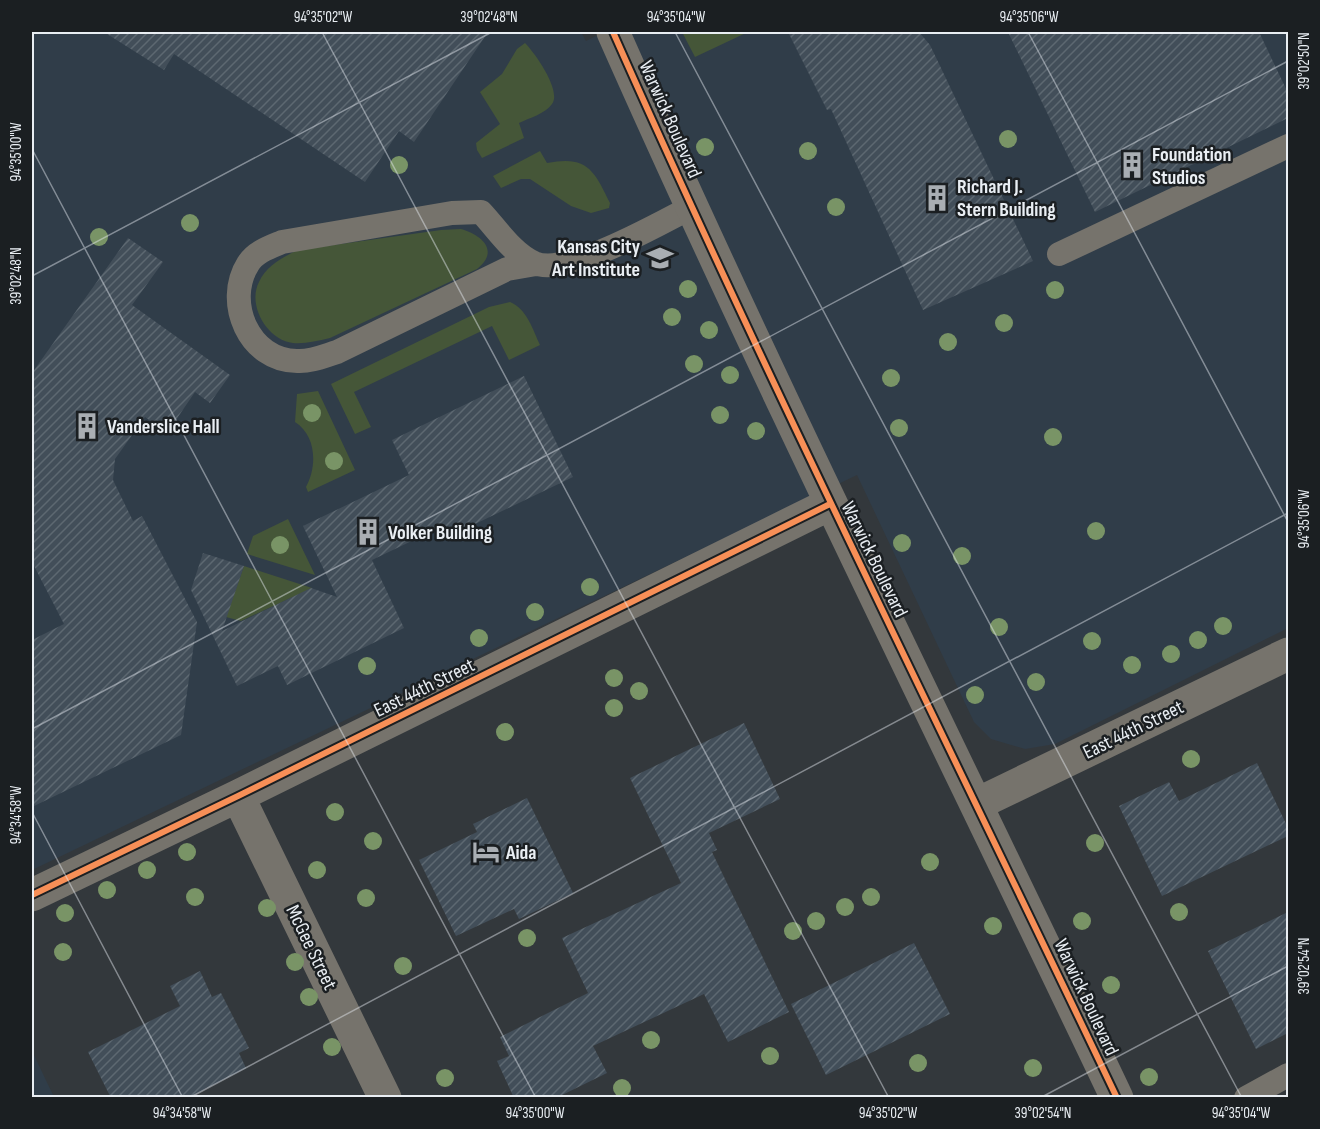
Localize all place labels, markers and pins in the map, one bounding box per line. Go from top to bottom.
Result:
place label: Foundation Studios [1152,143,1231,190]
building icon: Foundation Studios [1117,150,1147,180]
place label: Richard J. Stern Building [957,175,1056,222]
building icon: Richard J. Stern Building [922,183,952,213]
place label: Kansas City Art Institute [551,235,641,282]
school or university icon: Kansas City Art Institute [645,243,675,273]
building icon: Vanderslice Hall [72,411,102,441]
place label: Vanderslice Hall [107,415,220,439]
building icon: Volker Building [353,517,383,547]
place label: Volker Building [388,521,493,545]
hotel icon: Aida [471,837,501,867]
place label: Aida [505,841,536,865]

